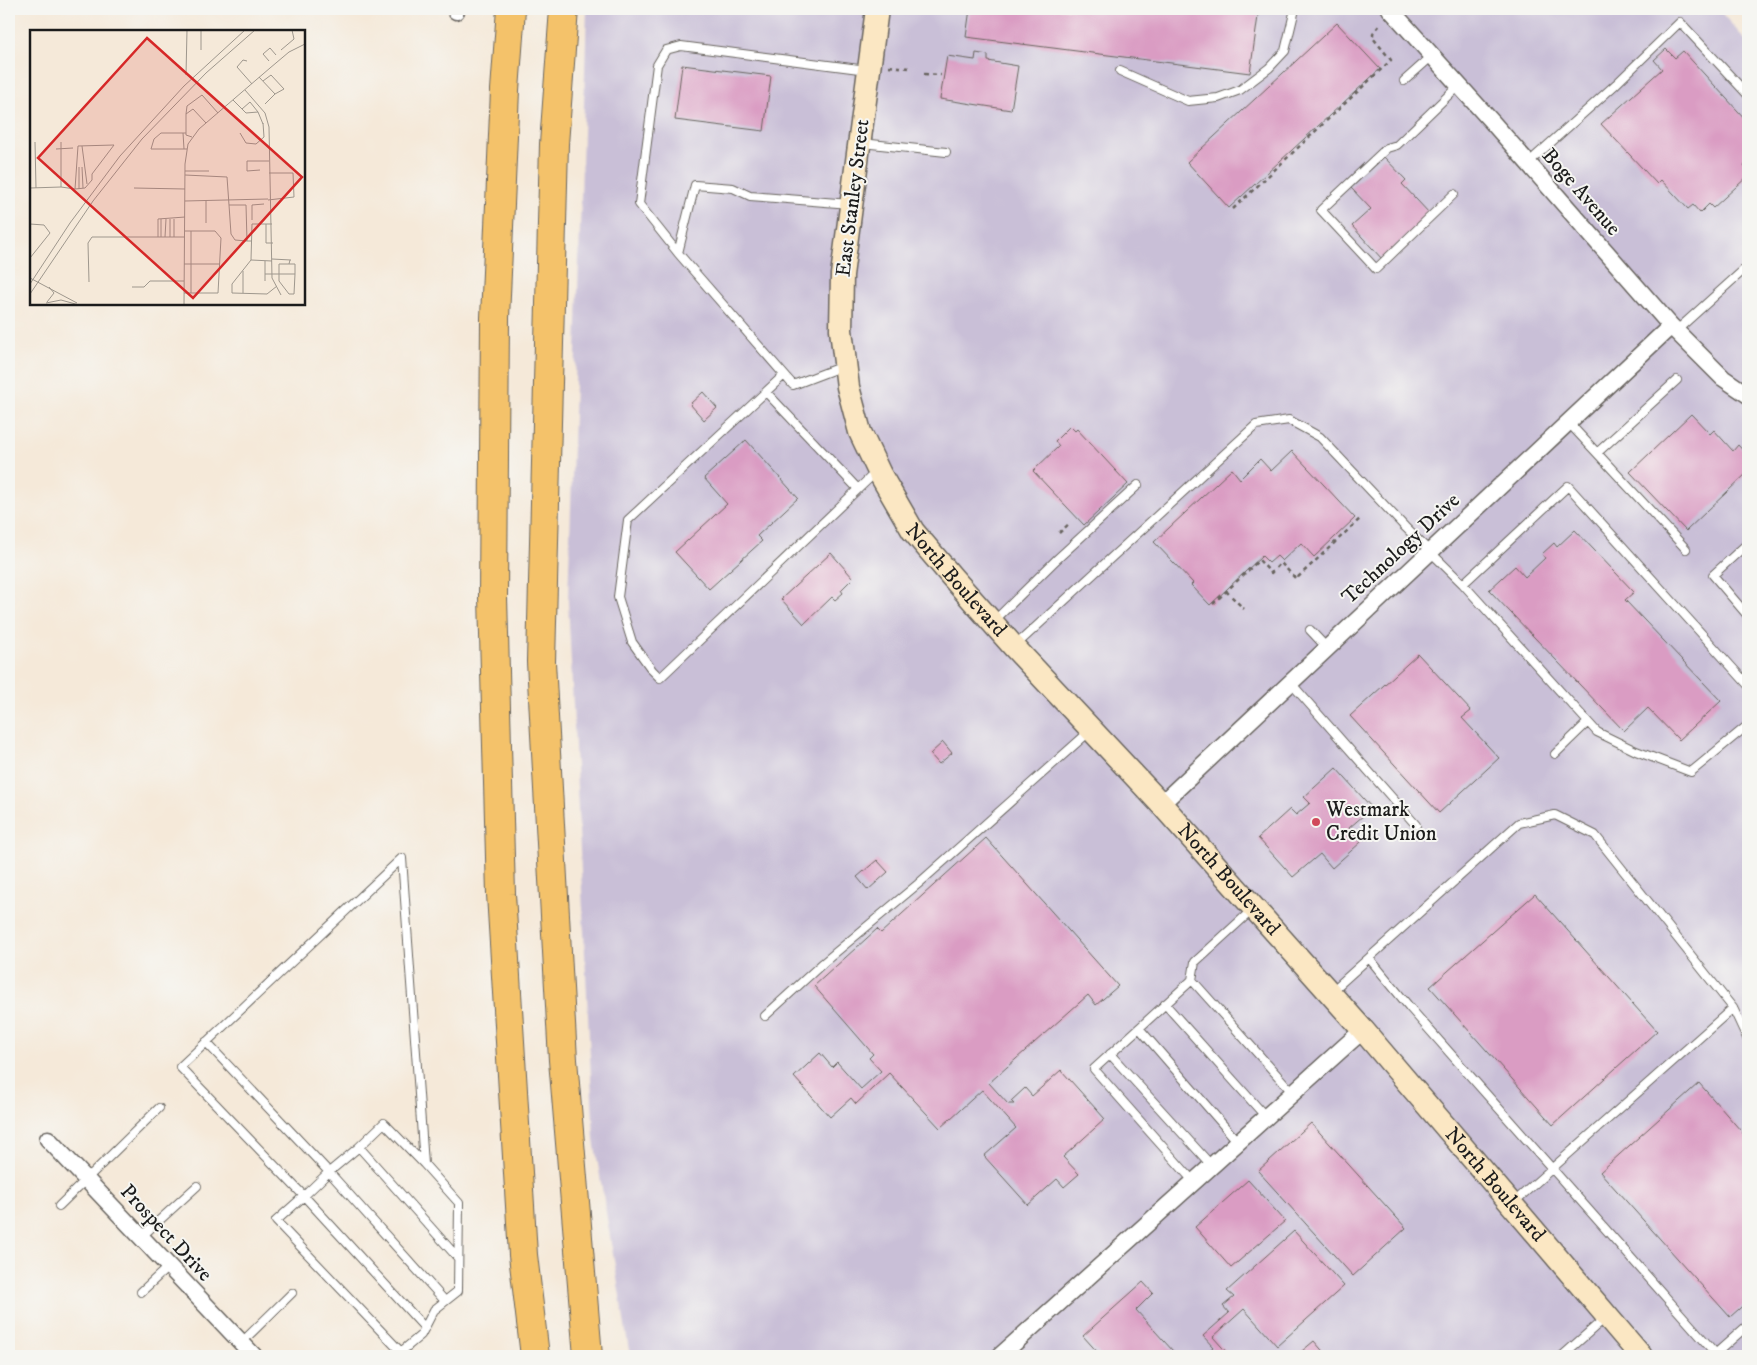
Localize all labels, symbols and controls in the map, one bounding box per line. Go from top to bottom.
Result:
inset map [30,30,305,305]
street label: East Stanley Street [830,117,876,278]
street label: Boge Avenue [1536,143,1626,241]
street label: Technology Drive [1337,488,1466,610]
street label: North Boulevard [899,518,1012,643]
place label: Westmark Credit Union [1325,797,1437,847]
marker: Westmark Credit Union [1310,816,1322,828]
street label: North Boulevard [1172,818,1286,942]
street label: North Boulevard [1439,1122,1551,1248]
street label: Prospect Drive [114,1179,218,1287]

